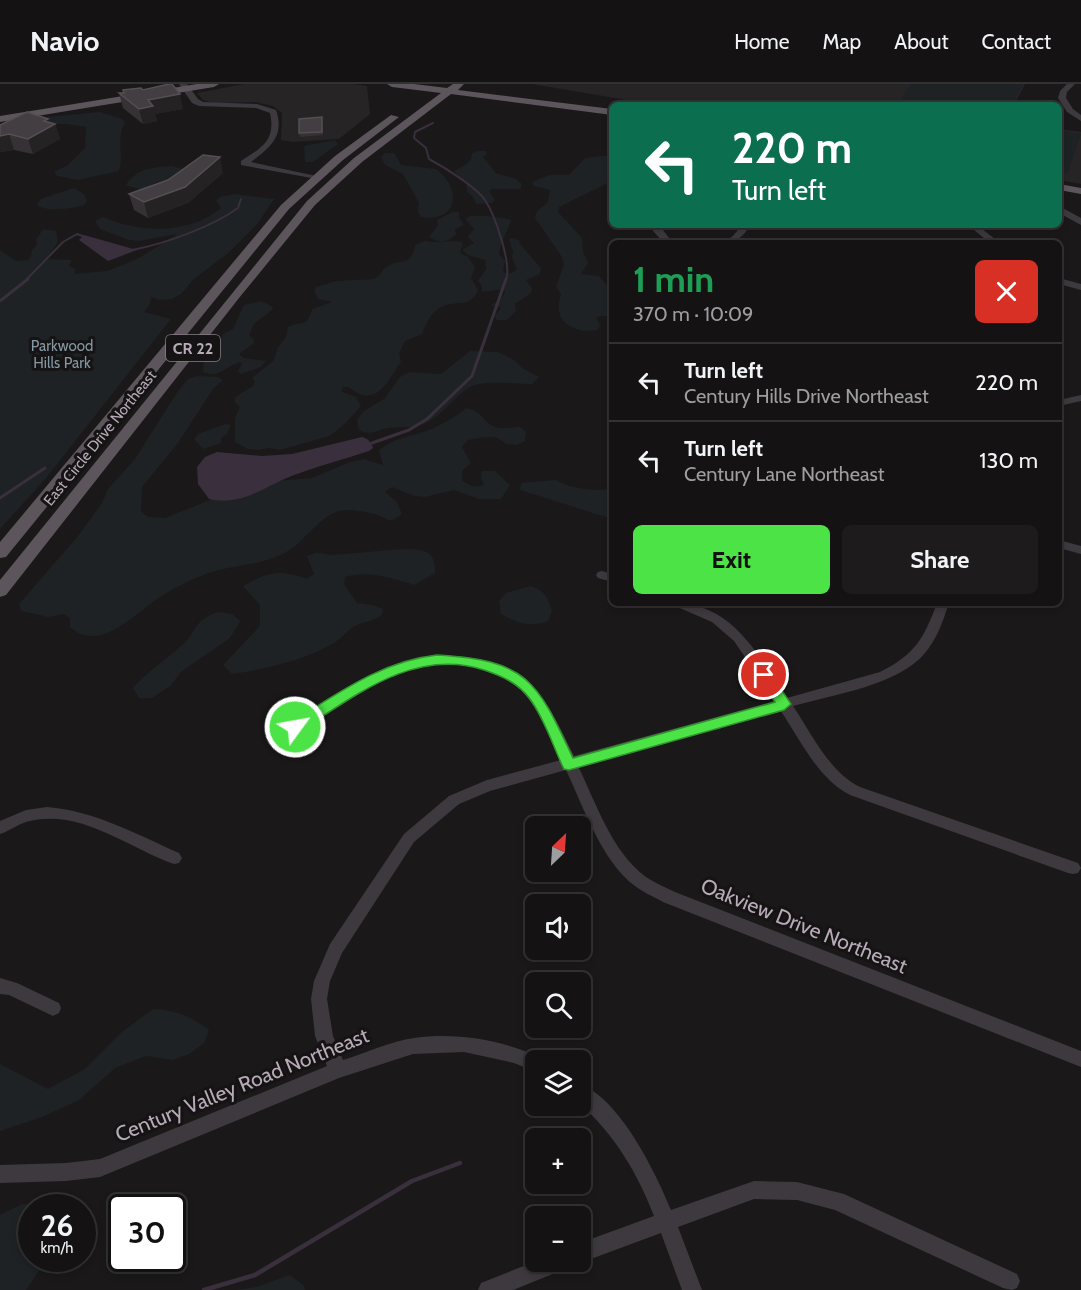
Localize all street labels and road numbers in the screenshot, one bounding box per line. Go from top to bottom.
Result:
road number: CR 22 [166,335,220,361]
street label: East Circle Drive Northeast [40,367,160,509]
street label: Oakview Drive Northeast [697,873,911,978]
street label: Century Valley Road Northeast [112,1022,372,1147]

